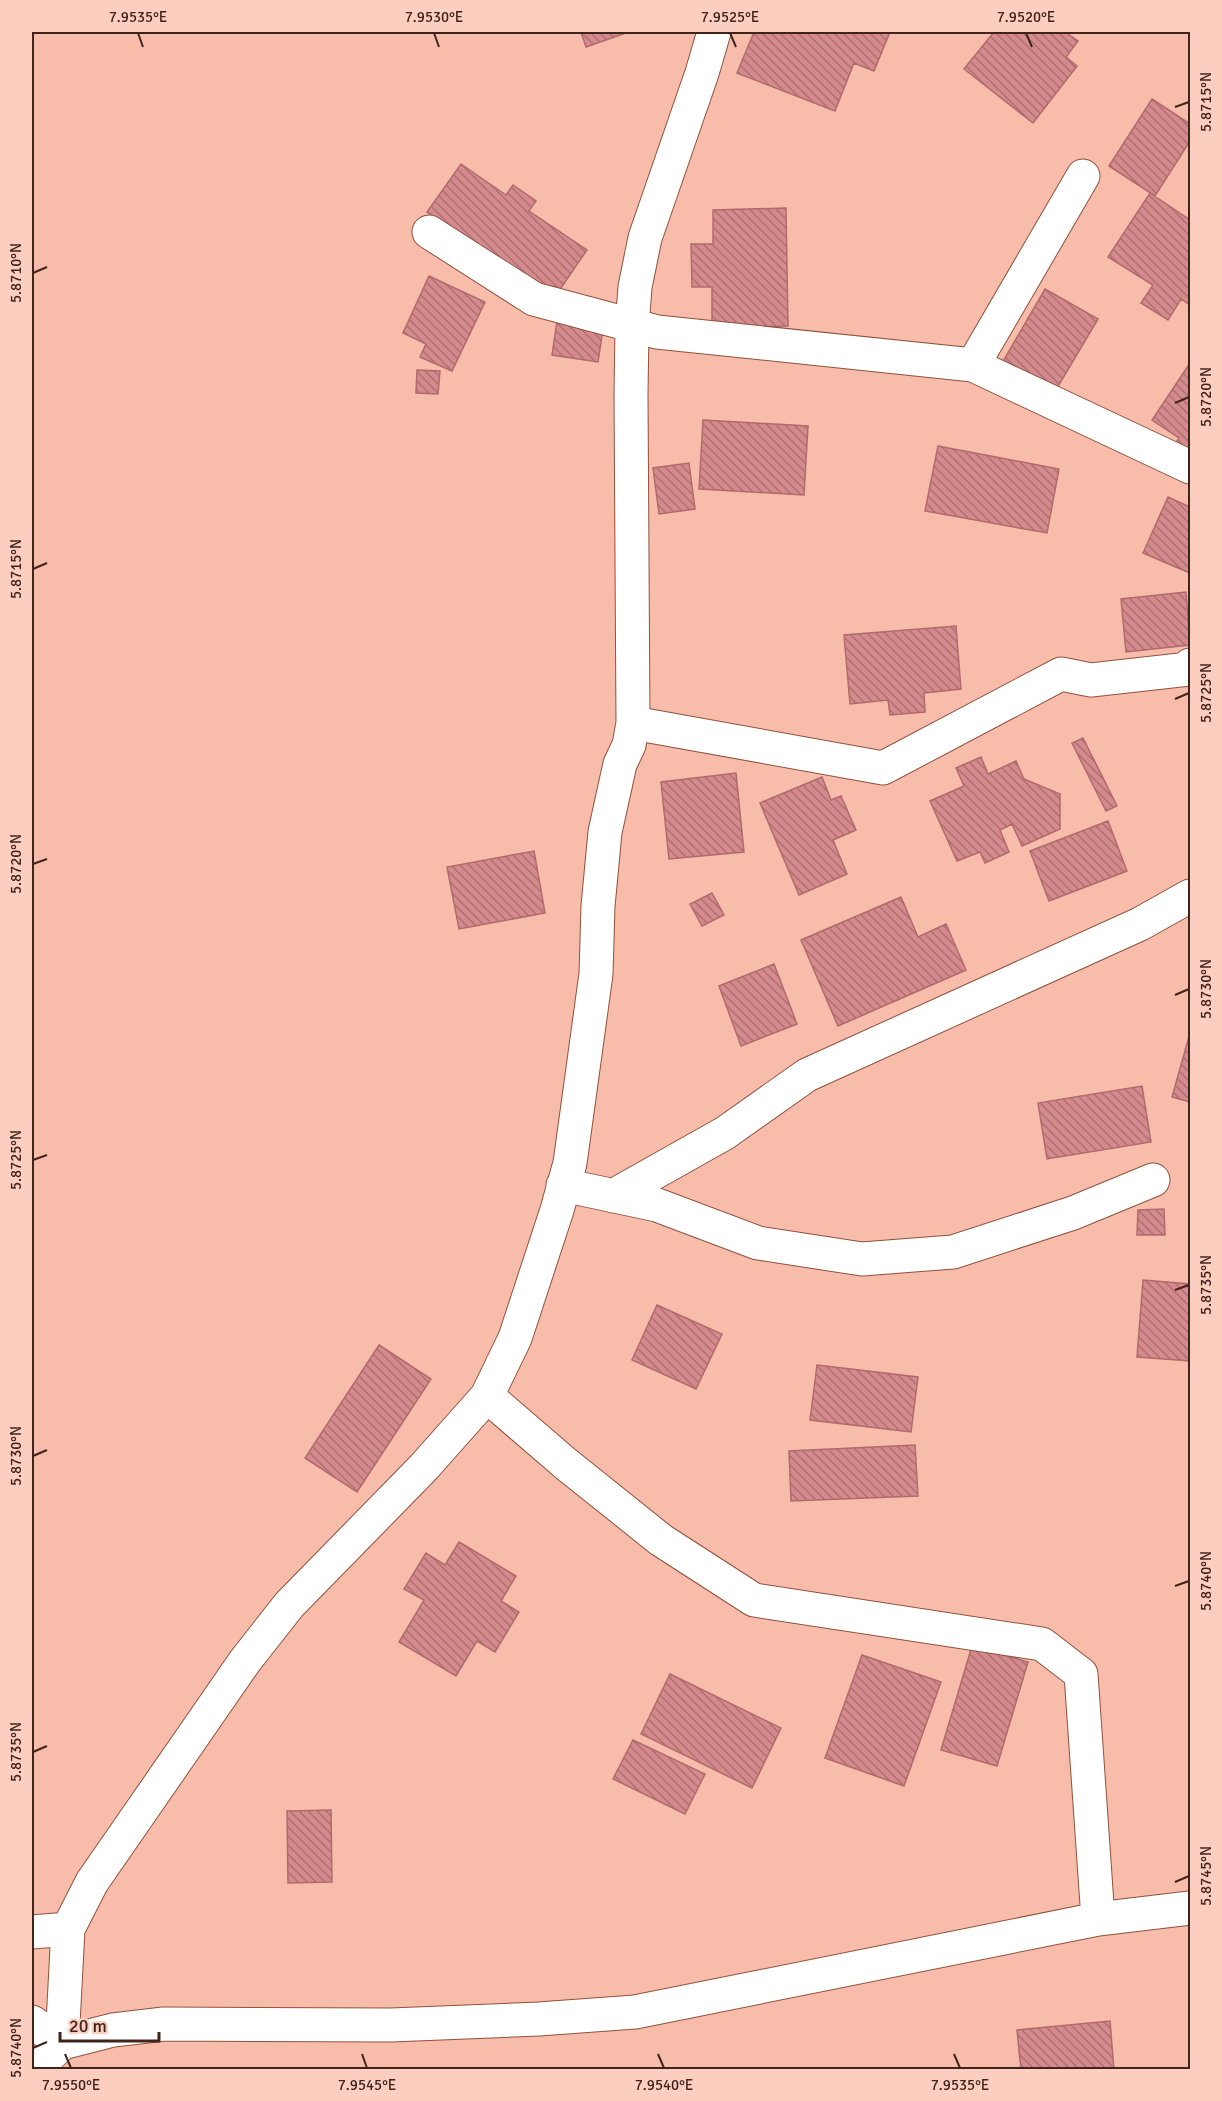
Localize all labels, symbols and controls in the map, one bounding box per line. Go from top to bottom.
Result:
text: 7.9535°E [109,8,167,26]
text: 7.9530°E [405,8,463,26]
text: 7.9525°E [701,8,759,26]
text: 7.9520°E [997,8,1055,26]
text: 5.8715°N [1197,72,1215,132]
text: 5.8710°N [7,243,25,303]
text: 5.8720°N [1197,367,1215,427]
text: 5.8715°N [7,539,25,599]
text: 5.8725°N [1197,663,1215,723]
text: 5.8720°N [7,834,25,894]
text: 5.8730°N [1197,959,1215,1019]
text: 5.8725°N [7,1130,25,1190]
text: 5.8735°N [1197,1255,1215,1315]
text: 5.8730°N [7,1426,25,1486]
text: 5.8740°N [1197,1551,1215,1611]
text: 5.8735°N [7,1722,25,1782]
text: 5.8745°N [1197,1846,1215,1906]
scale bar [60,2005,159,2043]
text: 20 m [69,2015,107,2037]
text: 5.8740°N [7,2018,25,2078]
text: 7.9550°E [42,2076,100,2094]
text: 7.9545°E [338,2076,396,2094]
text: 7.9540°E [635,2076,693,2094]
text: 7.9535°E [931,2076,989,2094]

